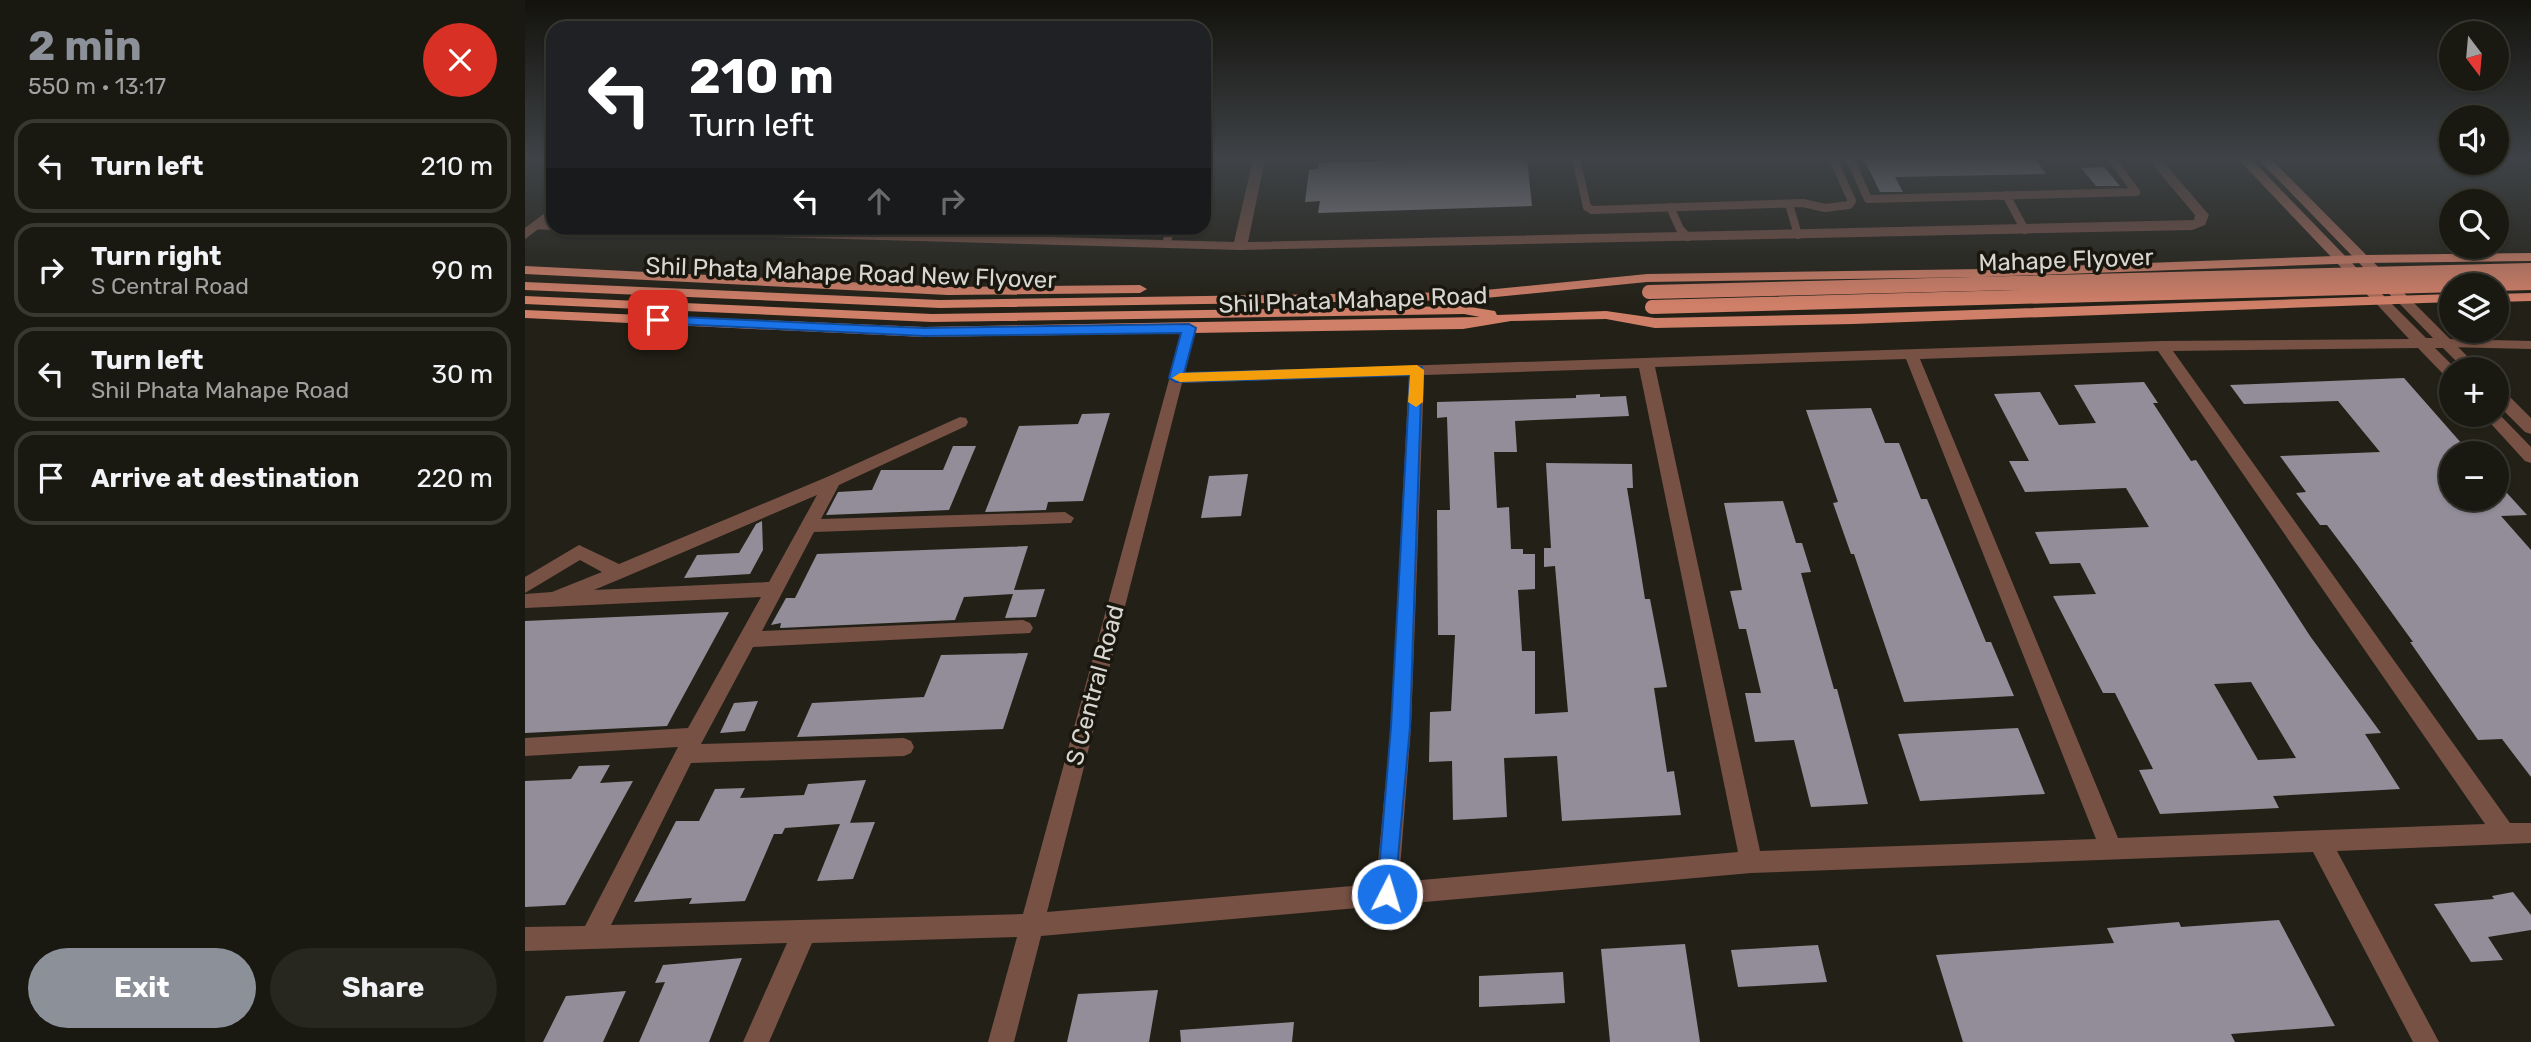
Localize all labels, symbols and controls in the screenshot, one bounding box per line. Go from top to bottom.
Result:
text: 2 min [28,21,142,71]
north arrow [2439,21,2509,91]
map controls [2439,21,2509,511]
button: close [423,23,497,97]
text: 210 m [689,47,834,105]
icon: left [574,49,665,140]
text: 550 m · 13:17 [28,72,166,100]
button: sound [2439,105,2509,175]
text: Turn left [689,106,814,144]
icon: left [32,147,70,185]
text: Turn left [91,151,203,182]
text: 210 m [421,151,493,182]
icon: left [787,182,825,220]
icon: ahead [860,182,898,220]
icon: right [933,182,971,220]
button: search [2439,189,2509,259]
text: Turn right [91,241,221,272]
street label: Mahape Flyover [1978,243,2154,277]
icon: right [32,251,70,289]
street label: Shil Phata Mahape Road New Flyover [645,252,1057,294]
text: 90 m [432,255,493,286]
text: S Central Road [91,272,249,300]
button: layers [2439,273,2509,343]
street label: Shil Phata Mahape Road [1218,281,1488,319]
pin [628,290,688,350]
icon: arrive [639,301,677,339]
text: Turn left [91,345,203,376]
icon: left [32,355,70,393]
button: + [2439,357,2509,427]
text: 30 m [431,359,493,390]
text: Shil Phata Mahape Road [91,376,349,404]
button: − [2439,441,2509,511]
icon: arrive [32,459,70,497]
text: Arrive at destination [91,463,359,494]
text: 220 m [416,463,493,494]
street label: S Central Road [1060,602,1130,768]
position arrow [1350,857,1424,931]
button: Exit [28,948,256,1028]
button: Share [270,948,497,1028]

